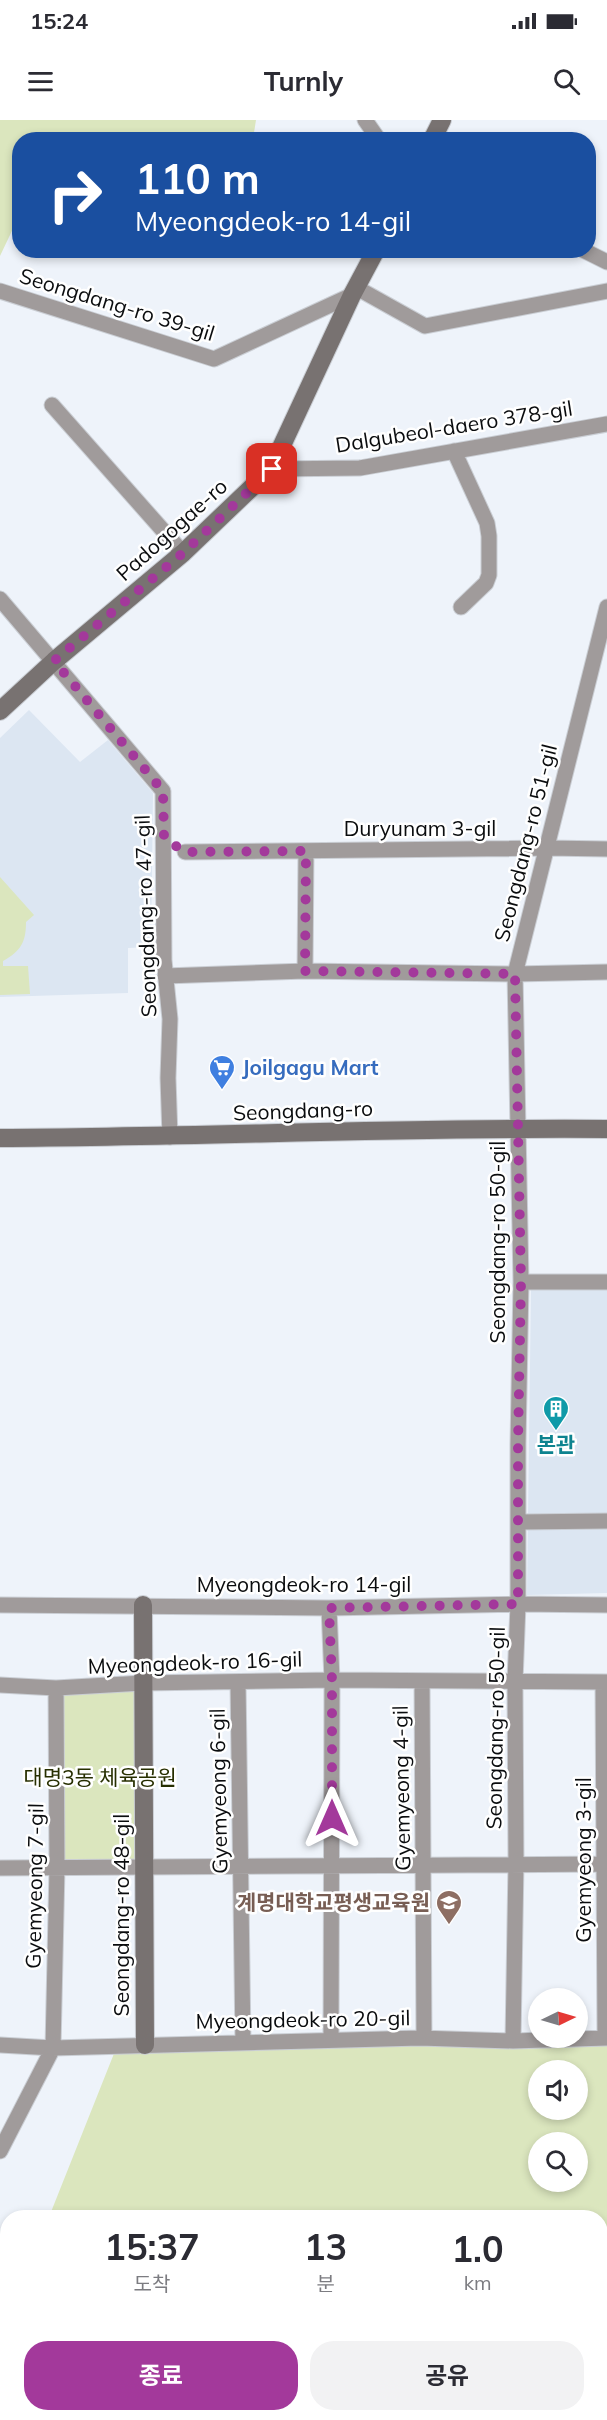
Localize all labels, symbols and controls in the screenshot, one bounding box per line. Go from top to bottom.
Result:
text: 15:24 [30,7,88,35]
text: Turnly [264,64,343,98]
icon: menu [24,65,57,98]
icon: search [550,65,583,98]
text: 110 m [135,152,260,205]
icon: right [36,156,114,234]
text: Myeongdeok-ro 14-gil [135,204,411,238]
street label: Seongdang-ro 39-gil [17,262,218,346]
street label: Dalgubeol-daero 378-gil [333,394,574,458]
pin [246,443,297,494]
icon: arrive [255,452,288,485]
street label: Padogogae-ro [110,473,232,586]
street label: Seongdang-ro 51-gil [488,741,562,944]
street label: Seongdang-ro 47-gil [128,814,162,1018]
street label: Duryunam 3-gil [344,815,496,841]
supermarket icon: Joilgagu Mart [207,1053,237,1091]
place label: Joilgagu Mart [242,1054,379,1080]
street label: Seongdang-ro [232,1095,373,1125]
street label: Seongdang-ro 50-gil [484,1141,510,1343]
building icon: 본관 [541,1394,571,1432]
place label: 본관 [537,1431,575,1457]
street label: Myeongdeok-ro 14-gil [197,1571,411,1597]
street label: Seongdang-ro 50-gil [480,1626,510,1830]
street label: Myeongdeok-ro 16-gil [87,1645,303,1679]
street label: Gyemyeong 4-gil [387,1705,415,1871]
street label: Gyemyeong 6-gil [204,1708,232,1874]
park label: 대명3동 체육공원 [23,1764,177,1790]
street label: Gyemyeong 3-gil [570,1777,596,1943]
position arrow [300,1786,364,1850]
street label: Gyemyeong 7-gil [20,1803,48,1969]
street label: Seongdang-ro 48-gil [108,1814,134,2016]
school or university icon: 계명대학교평생교육원 [434,1888,464,1926]
place label: 계명대학교평생교육원 [237,1889,430,1915]
north arrow [528,1988,588,2048]
map controls [528,1988,588,2192]
street label: Myeongdeok-ro 20-gil [195,2004,411,2034]
button: sound [528,2060,588,2120]
button: search [528,2132,588,2192]
text: 15:37 [104,2224,200,2269]
text: 13 [304,2224,347,2269]
text: 1.0 [452,2226,504,2271]
text: km [464,2270,492,2295]
text: 도착 [134,2271,170,2296]
text: 분 [316,2271,335,2296]
button: 종료 [24,2341,298,2410]
button: 공유 [310,2341,584,2410]

